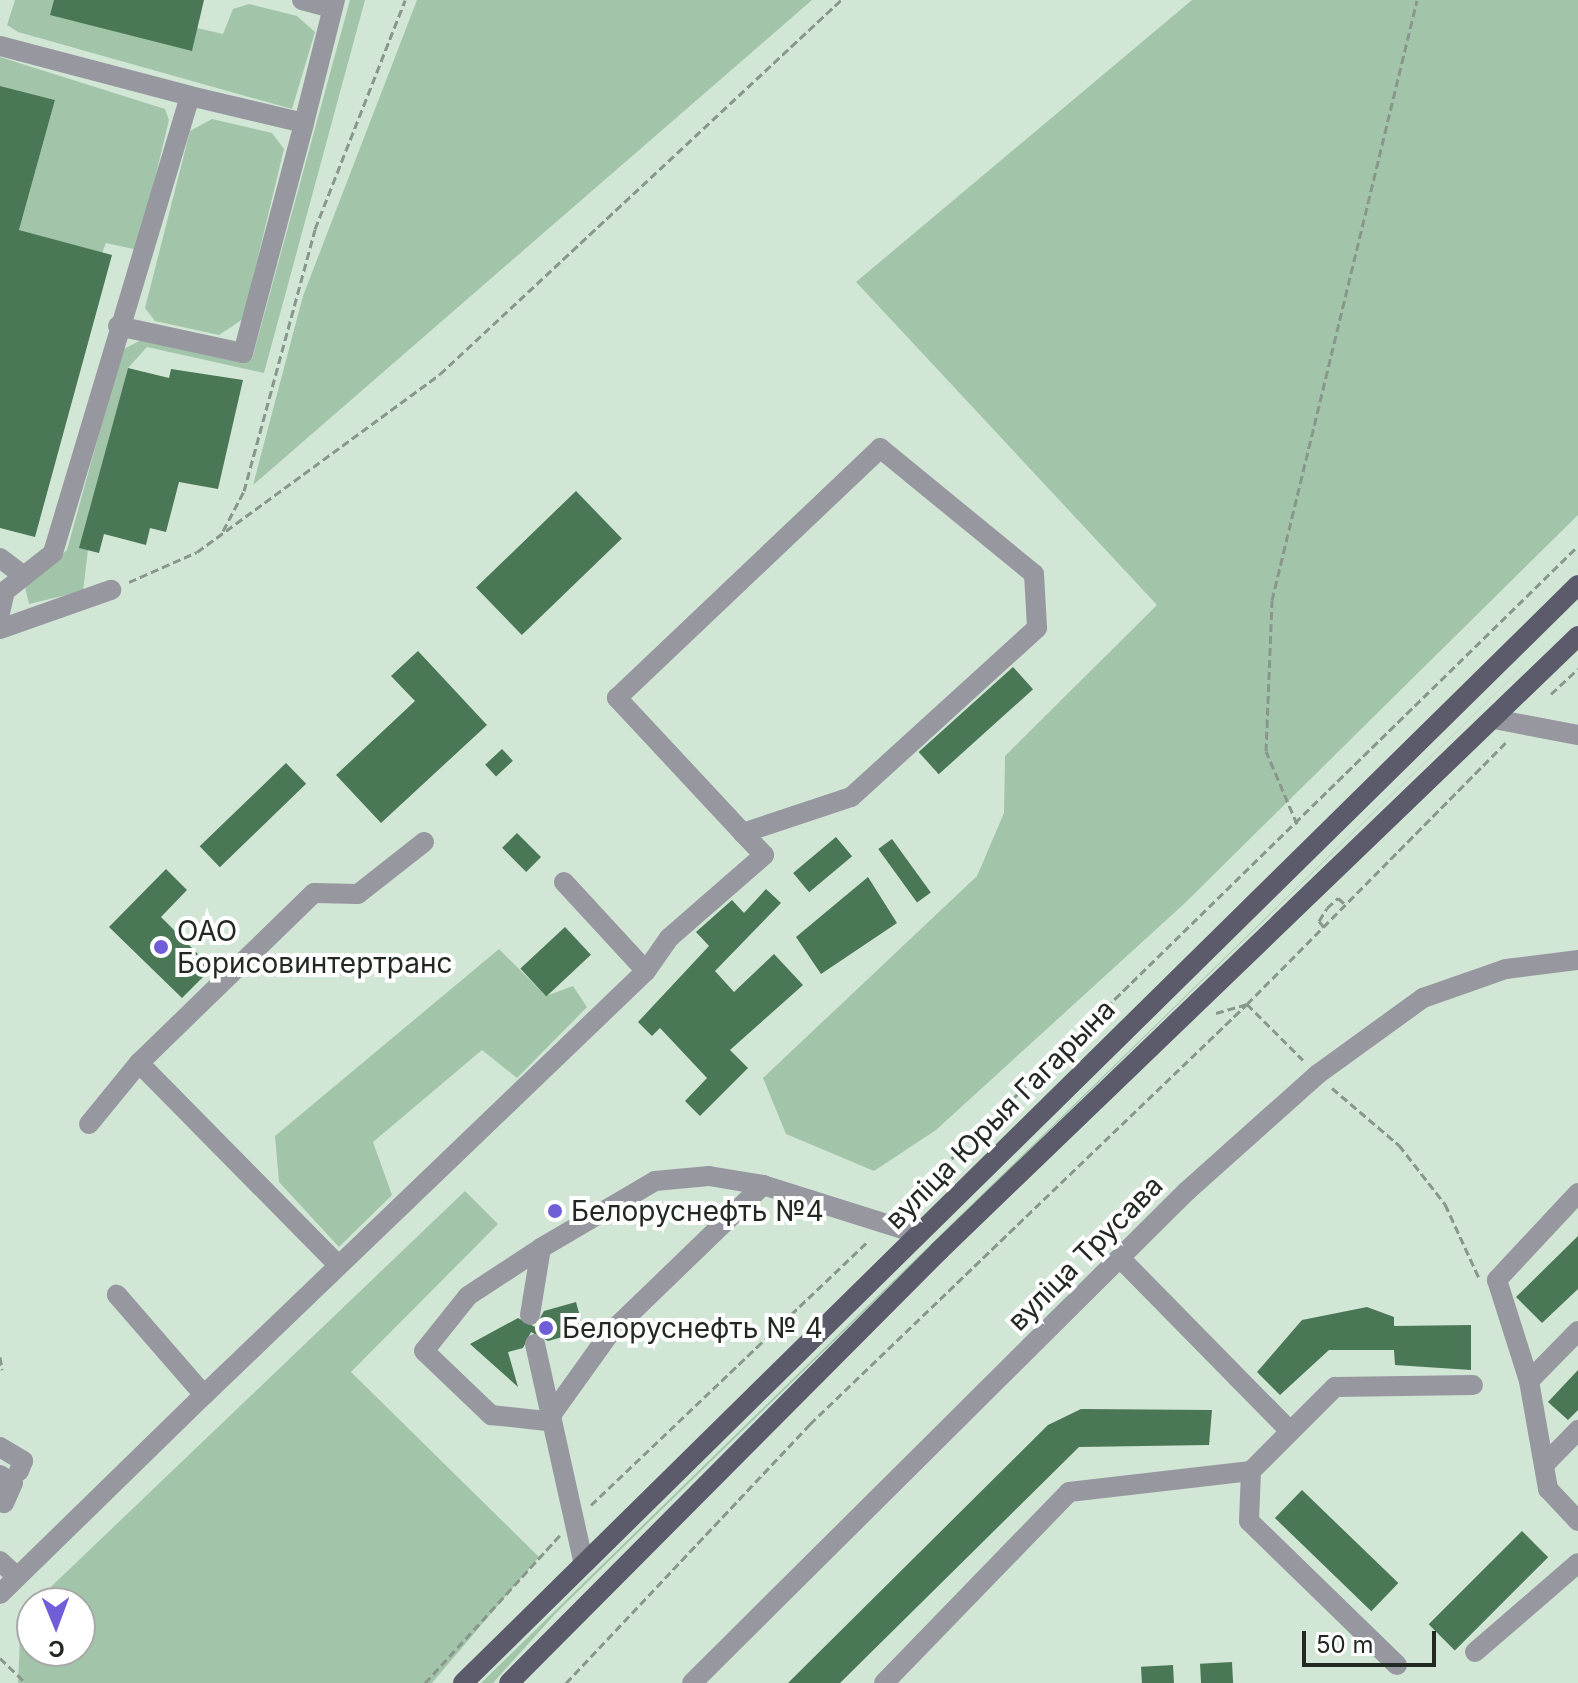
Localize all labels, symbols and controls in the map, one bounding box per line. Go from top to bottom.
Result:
place label: ОАО Борисовинтертранс [177,914,453,980]
marker: ОАО Борисовинтертранс [152,938,170,956]
street label: вуліца Юрыя Гагарына [878,992,1122,1236]
street label: вуліца Трусава [1001,1169,1169,1337]
place label: Белоруснефть №4 [571,1194,824,1228]
marker: Белоруснефть №4 [546,1202,564,1220]
place label: Белоруснефть № 4 [562,1311,823,1345]
marker: Белоруснефть № 4 [537,1319,555,1337]
north arrow [16,1587,96,1667]
scale bar [1306,1615,1440,1665]
text: 50 m [1316,1630,1374,1659]
text: С [48,1636,65,1662]

